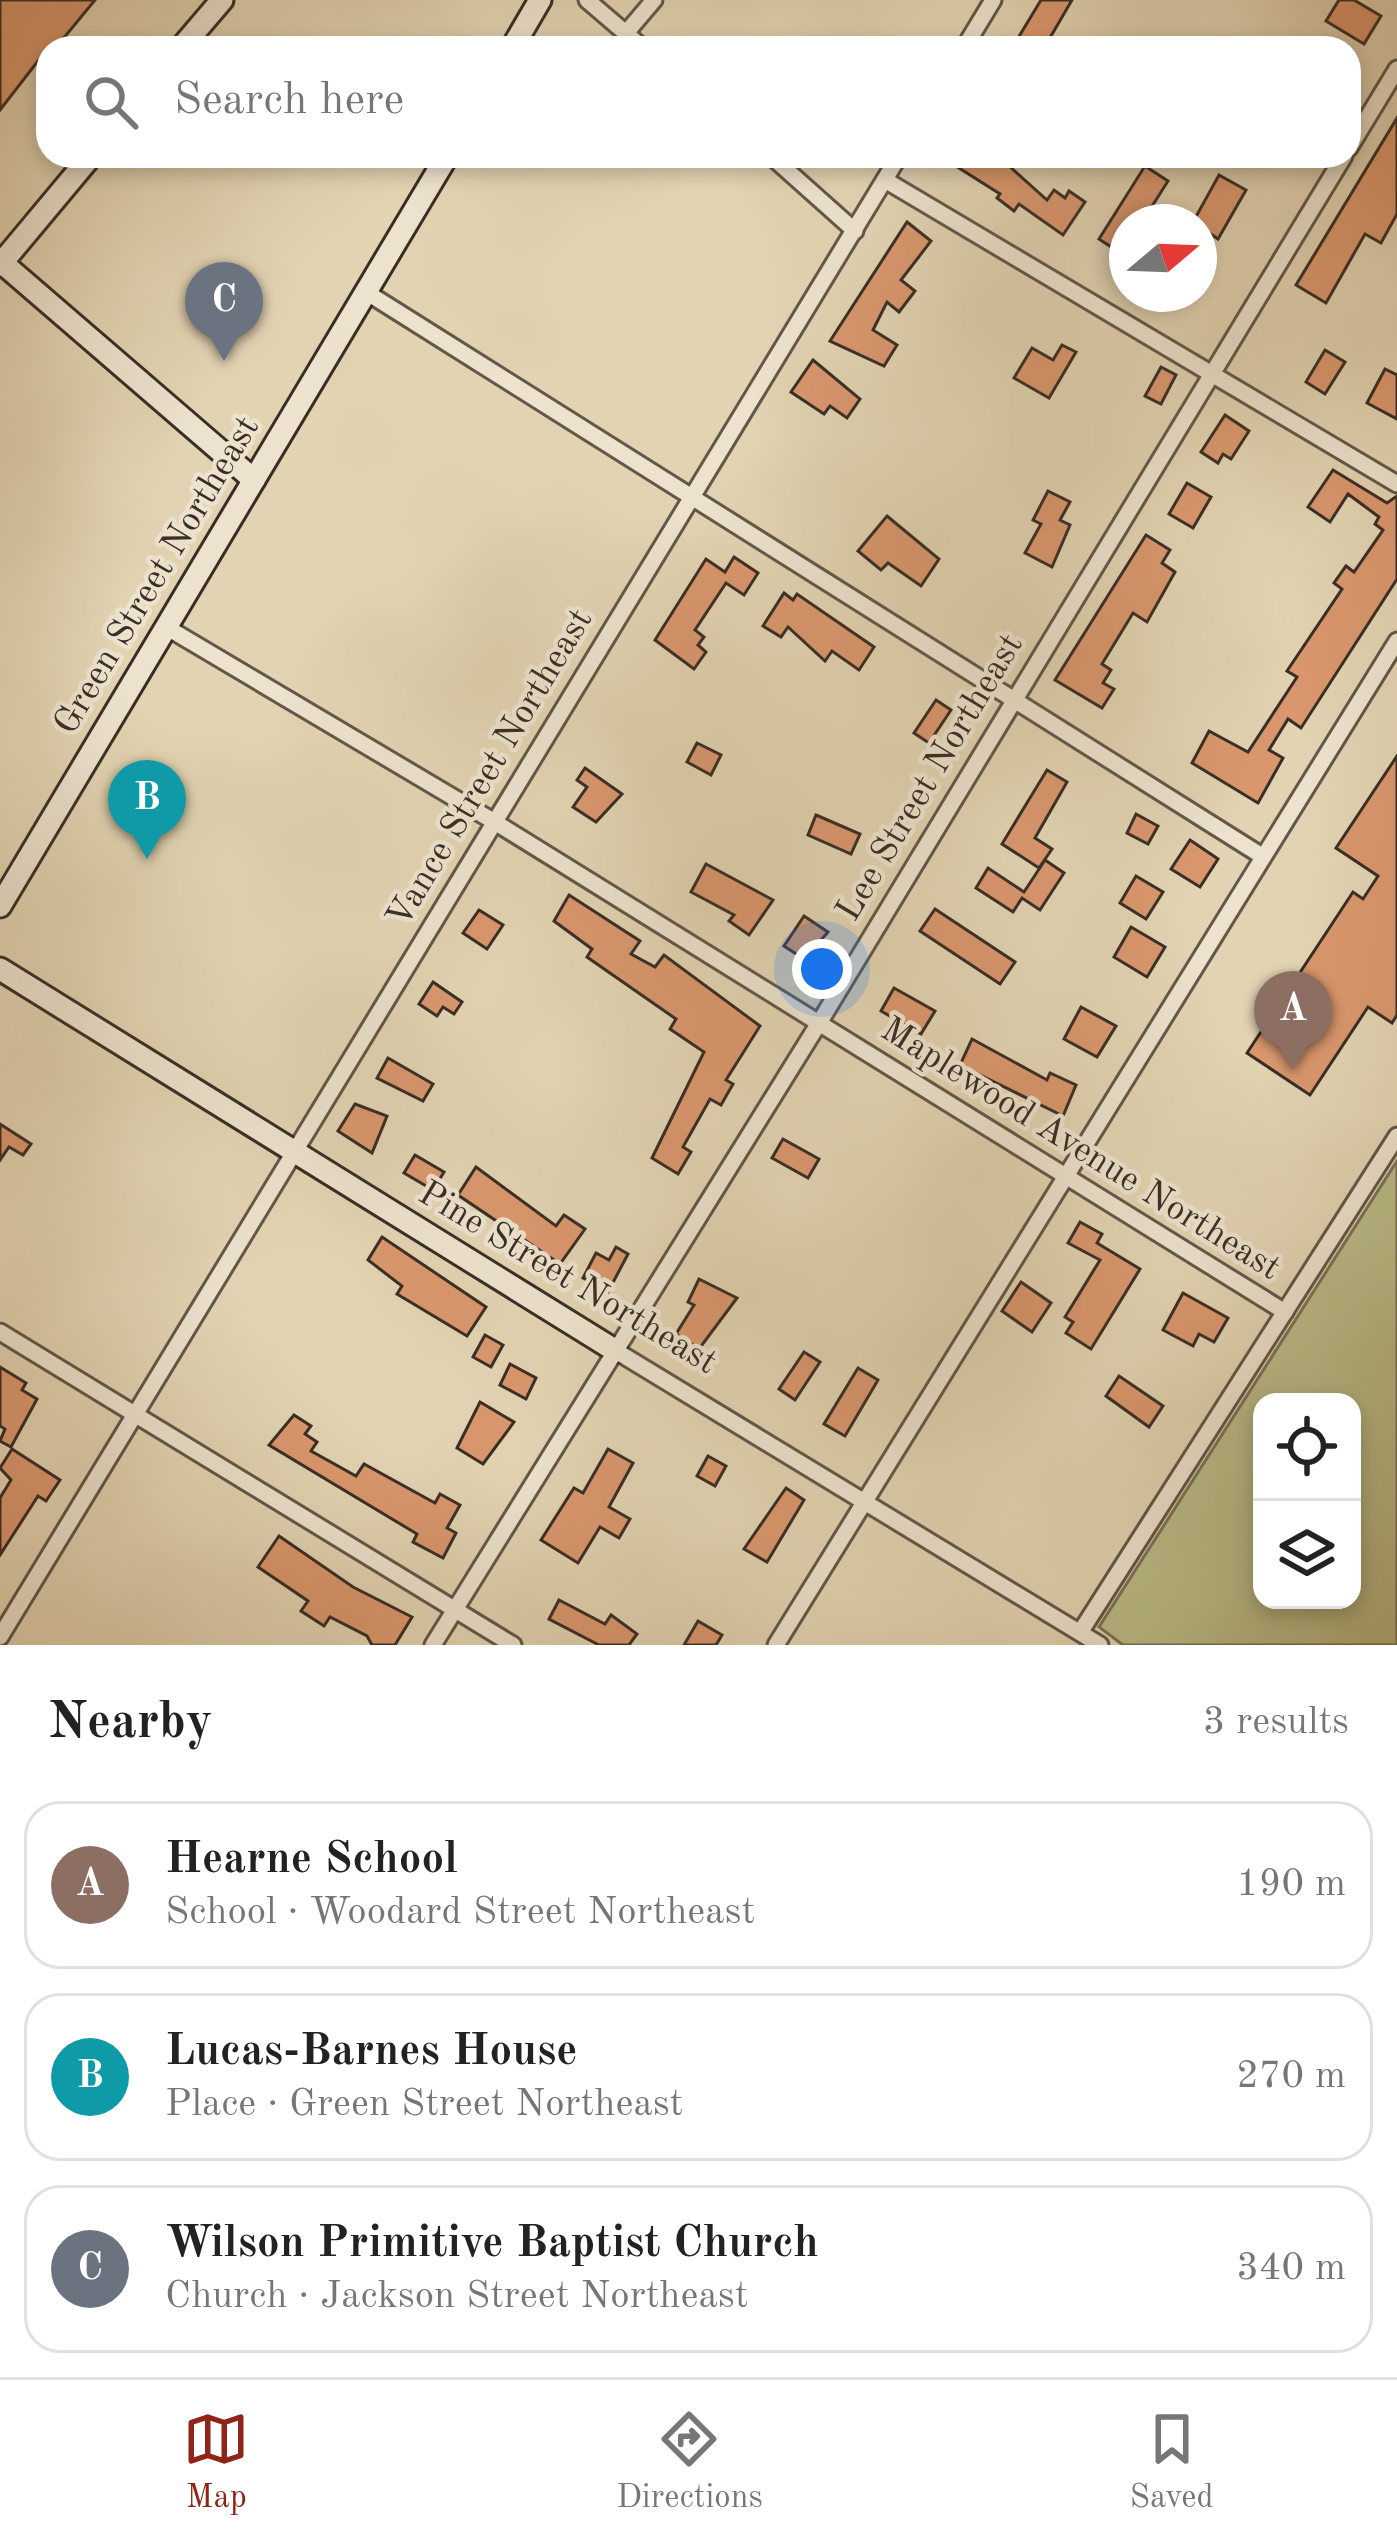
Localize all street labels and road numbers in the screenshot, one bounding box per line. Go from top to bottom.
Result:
street label: Green Street Northeast [49,411,267,741]
street label: Vance Street Northeast [382,603,600,935]
street label: Lee Street Northeast [831,628,1031,928]
street label: Maplewood Avenue Northeast [874,1012,1286,1288]
street label: Pine Street Northeast [412,1176,722,1382]

